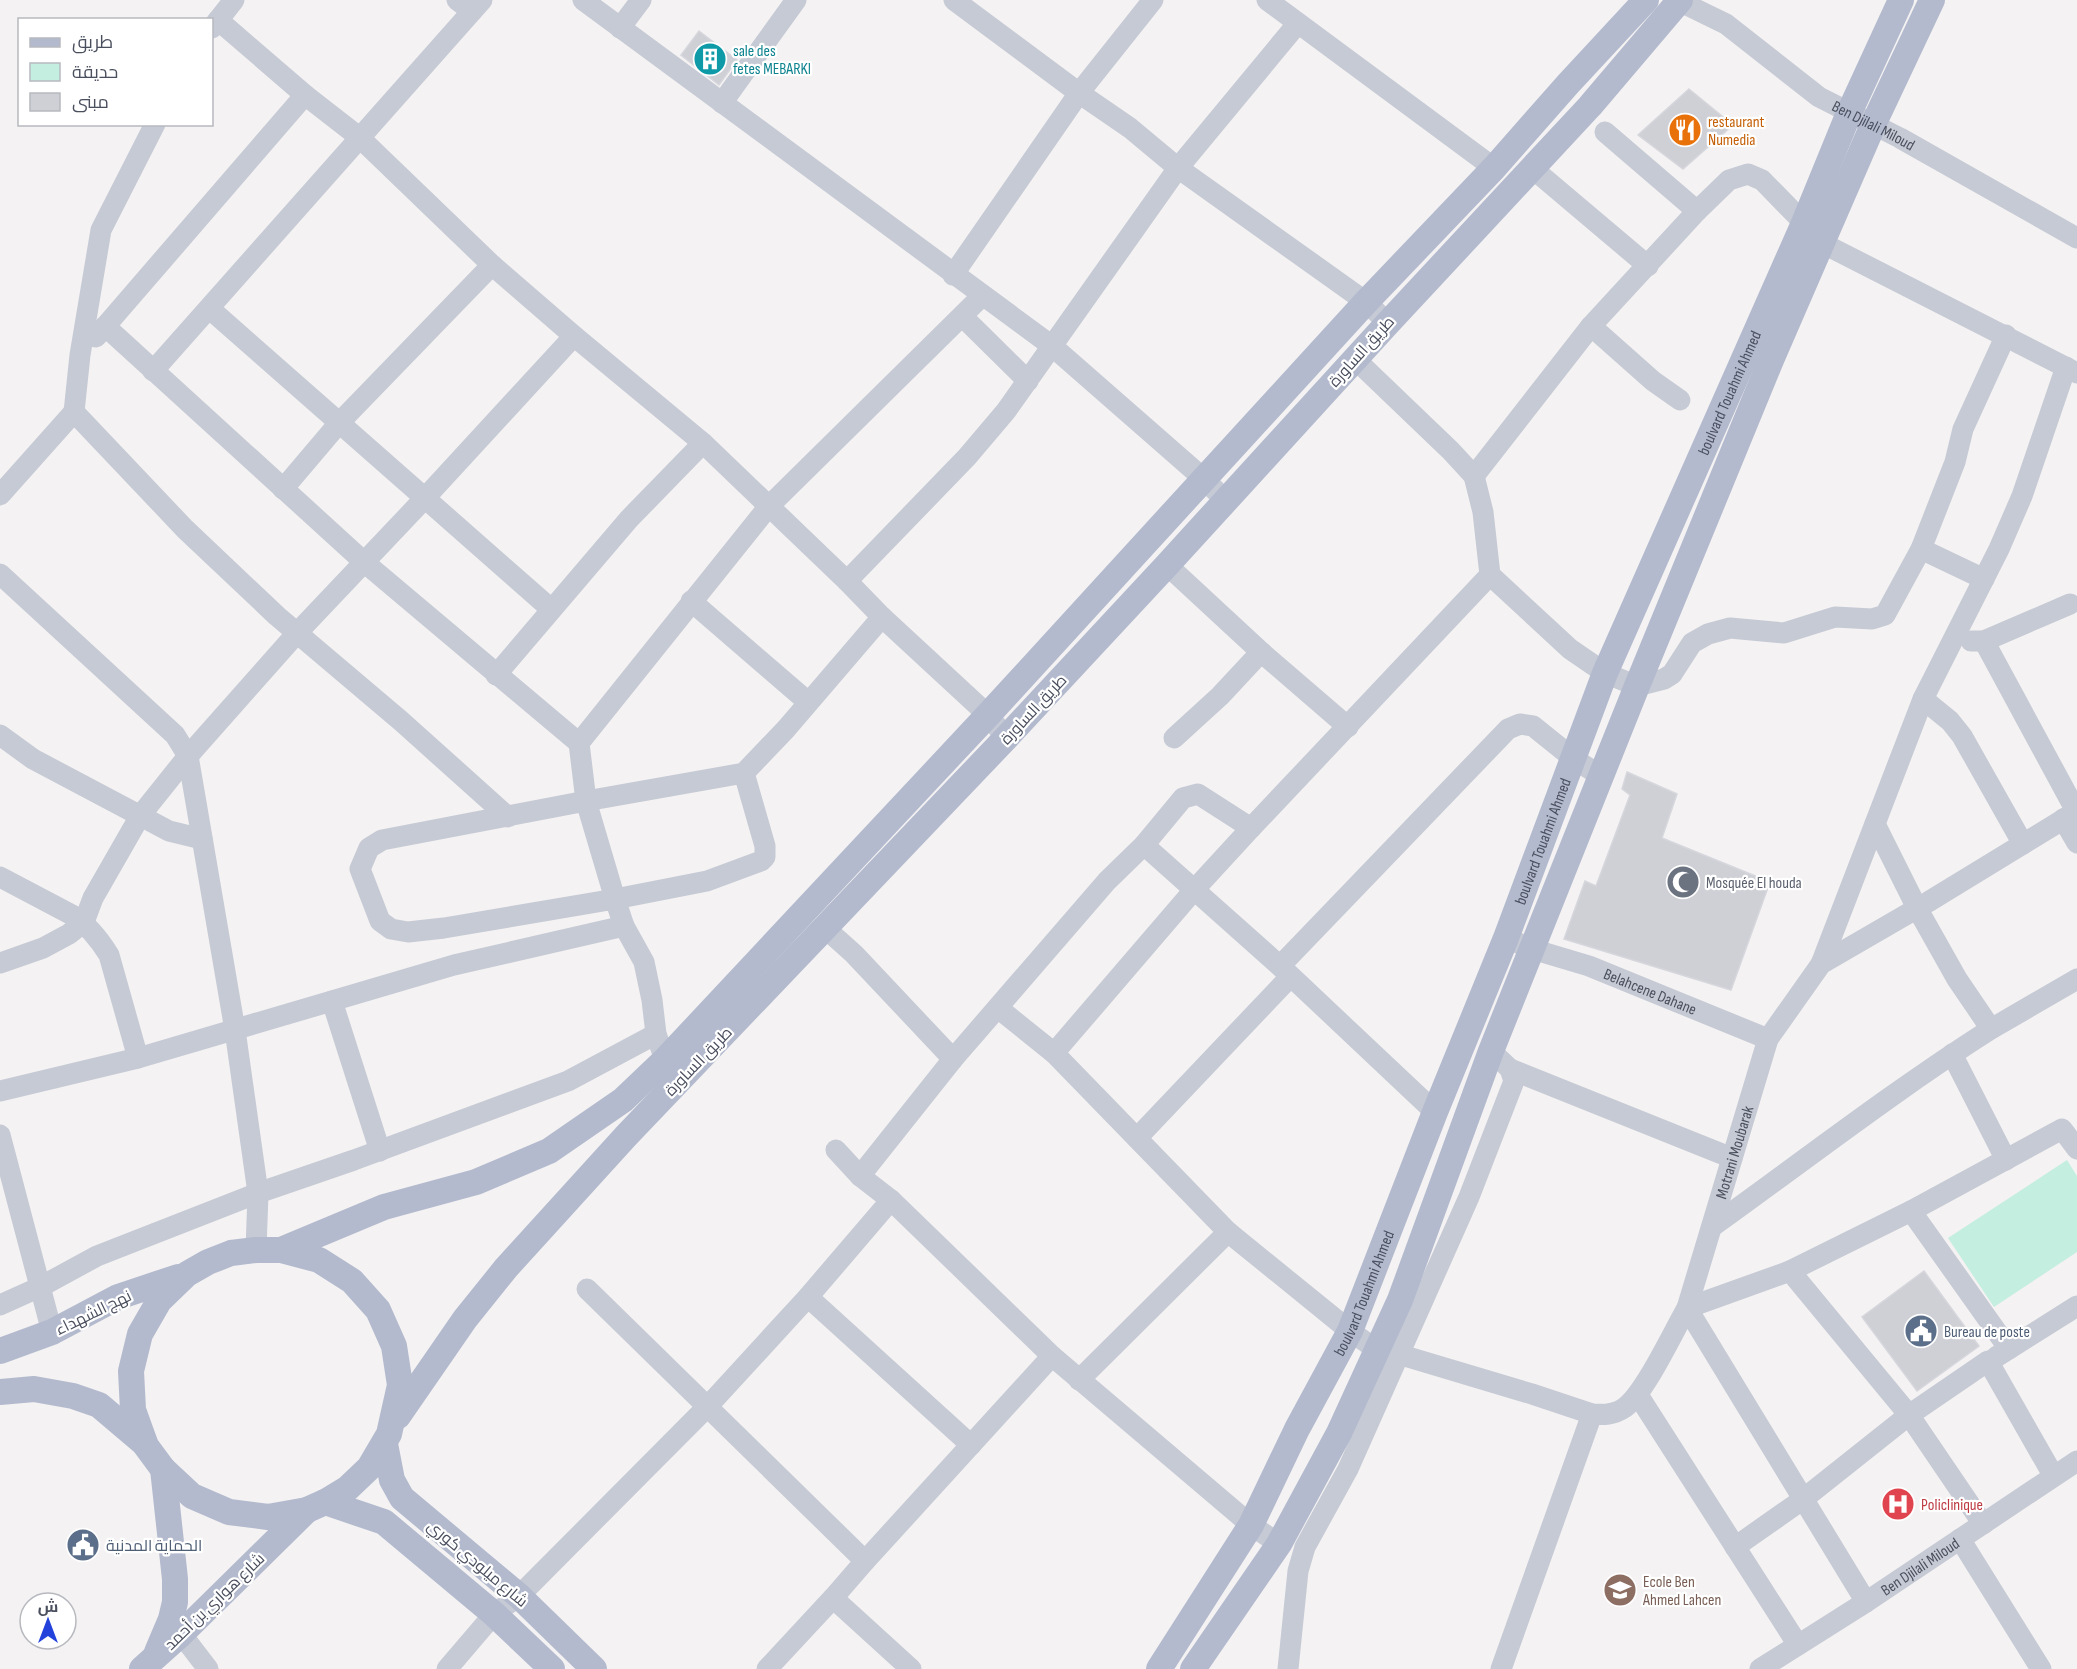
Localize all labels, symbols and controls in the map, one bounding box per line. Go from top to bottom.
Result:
legend [18,18,213,126]
text: طريق [72,32,113,54]
building icon: sale des fetes MEBARKI [692,41,728,77]
place label: sale des fetes MEBARKI [733,42,811,79]
text: حديقة [72,62,118,83]
text: مبنى [72,92,109,113]
street label: Ben Djilali Miloud [1829,97,1918,155]
restaurant icon: restaurant Numedia [1667,112,1703,148]
place label: restaurant Numedia [1708,113,1765,150]
street label: طريق الساورة [1325,313,1399,391]
street label: boulvard Touahmi Ahmed [1695,328,1766,458]
street label: طريق الساورة [997,671,1071,749]
street label: boulvard Touahmi Ahmed [1511,776,1576,908]
mosque icon: Mosquée El houda [1665,864,1701,900]
place label: Mosquée El houda [1706,874,1802,893]
street label: Belahcene Dahane [1601,965,1699,1020]
street label: طريق الساورة [661,1024,737,1100]
street label: Motrani Moubarak [1712,1104,1758,1201]
street label: boulvard Touahmi Ahmed [1330,1228,1399,1360]
street label: نهج الشهداء [53,1287,135,1341]
public building icon: Bureau de poste [1903,1313,1939,1349]
place label: Bureau de poste [1944,1323,2030,1342]
hospital icon: Policlinique [1880,1486,1916,1522]
place label: Policlinique [1921,1496,1983,1515]
street label: شارع ميلودي كوري [421,1517,531,1614]
public building icon: الحماية المدنية [65,1527,101,1563]
street label: Ben Djilali Miloud [1878,1534,1963,1600]
place label: الحماية المدنية [106,1537,202,1556]
street label: شارع هواري بن أحمد [160,1549,271,1657]
school or university icon: Ecole Ben Ahmed Lahcen [1602,1572,1638,1608]
place label: Ecole Ben Ahmed Lahcen [1642,1573,1721,1610]
north arrow [18,1591,78,1651]
text: ش [38,1598,58,1617]

